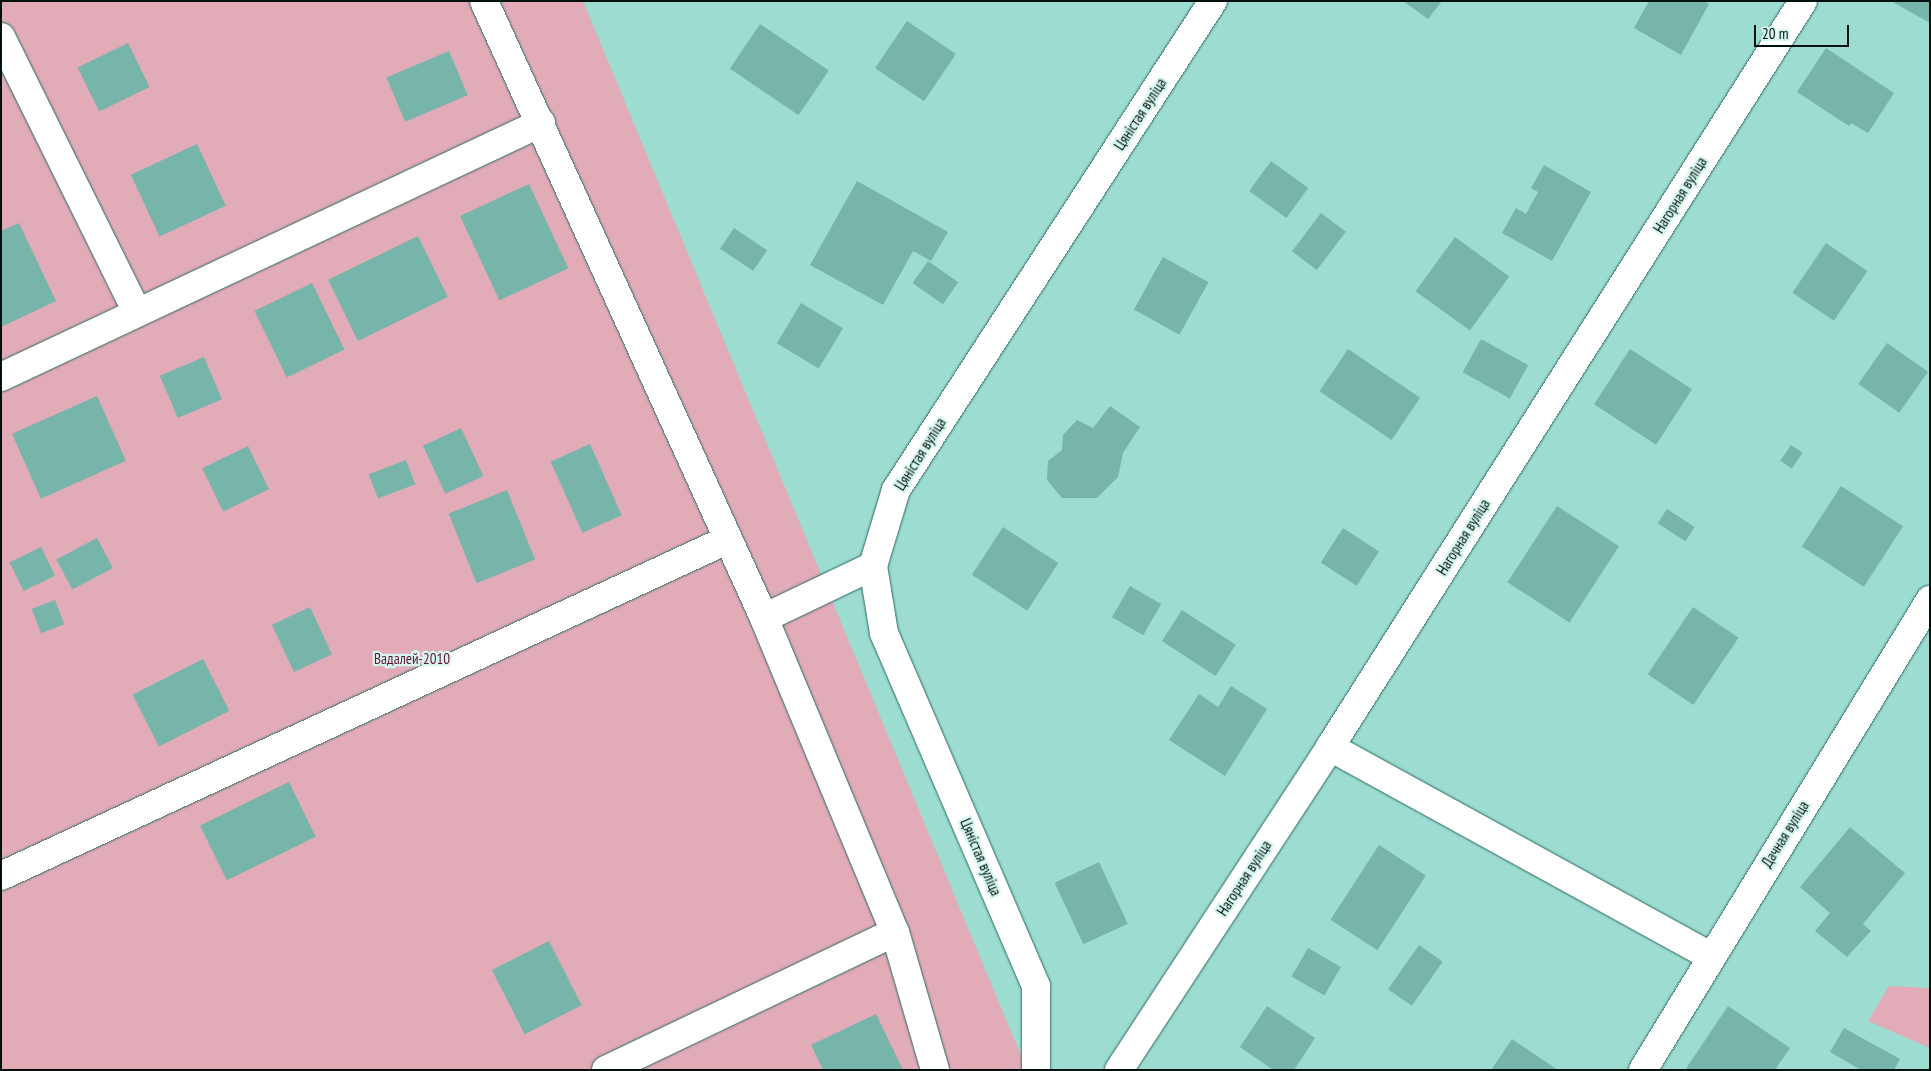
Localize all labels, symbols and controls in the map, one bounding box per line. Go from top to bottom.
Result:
scale bar [1756,15,1851,47]
text: 20 m [1762,24,1788,43]
street label: Цяністая вуліца [1110,75,1170,153]
street label: Нагорная вуліца [1650,154,1710,236]
street label: Цяністая вуліца [891,414,949,494]
street label: Нагорная вуліца [1433,496,1493,578]
park label: Вадалей-2010 [374,650,450,668]
street label: Дачная вуліца [1757,797,1813,871]
street label: Цяністая вуліца [957,816,1005,898]
street label: Нагорная вуліца [1213,837,1275,919]

